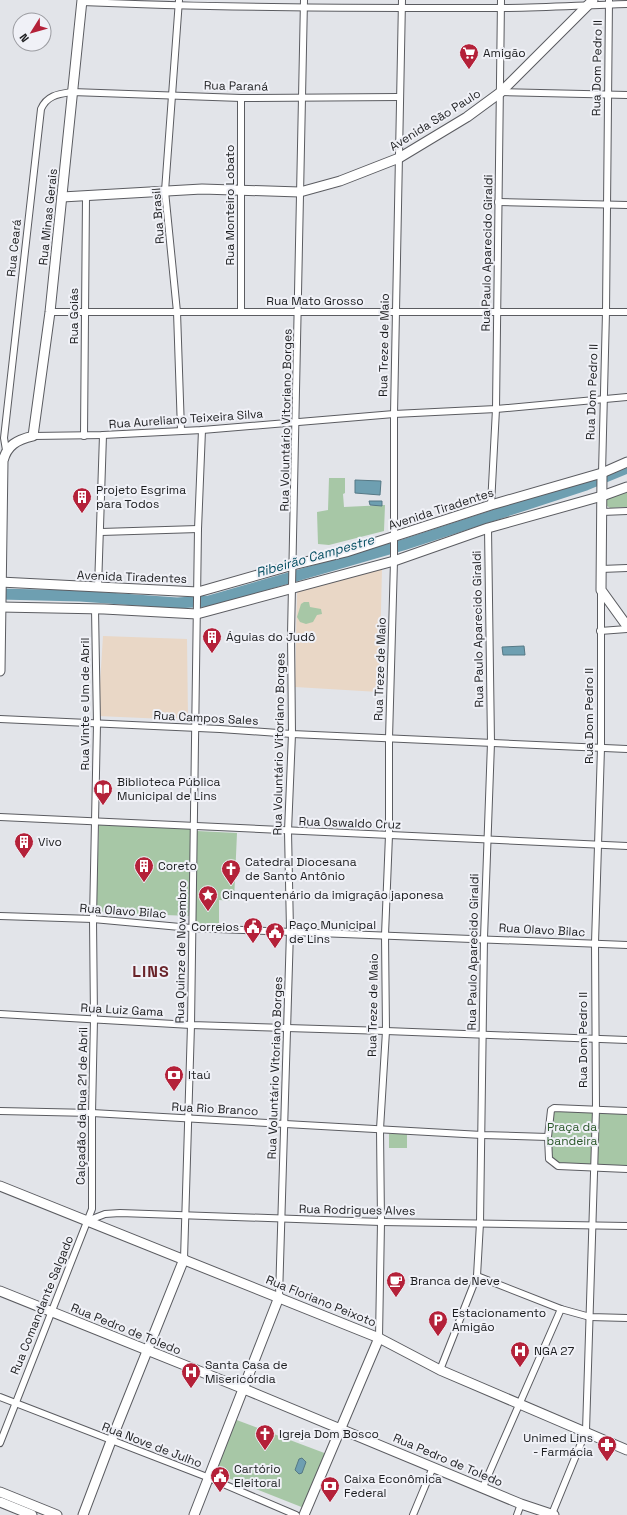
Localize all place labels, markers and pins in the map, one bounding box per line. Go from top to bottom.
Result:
supermarket icon: Amigão [458,42,480,70]
place label: Amigão [483,45,526,61]
place label: Projeto Esgrima para Todos [96,482,186,512]
building icon: Projeto Esgrima para Todos [71,486,93,514]
building icon: Águias do Judô [201,626,223,654]
place label: Águias do Judô [226,629,315,645]
place label: Biblioteca Pública Municipal de Lins [117,774,221,804]
library icon: Biblioteca Pública Municipal de Lins [92,778,114,806]
building icon: Vivo [13,831,35,859]
place label: Vivo [38,834,62,850]
place label: Catedral Diocesana de Santo Antônio [245,854,357,884]
building icon: Coreto [133,855,155,883]
place label: Coreto [158,858,197,874]
church icon: Catedral Diocesana de Santo Antônio [220,858,242,886]
place icon: Cinquentenário da imigração japonesa [197,884,219,912]
place label: Cinquentenário da imigração japonesa [222,887,444,903]
public building icon: Correios [242,916,264,944]
place label: Paço Municipal de Lins [289,917,376,947]
place label: Correios [191,919,239,935]
public building icon: Paço Municipal de Lins [264,921,286,949]
bank icon: Itaú [163,1064,185,1092]
place label: Itaú [188,1067,211,1083]
cafe icon: Branca de Neve [385,1270,407,1298]
place label: Branca de Neve [410,1273,500,1289]
place label: Estacionamento Amigão [452,1305,546,1335]
parking icon: Estacionamento Amigão [427,1309,449,1337]
hospital icon: NGA 27 [509,1340,531,1368]
place label: NGA 27 [534,1343,575,1359]
place label: Santa Casa de Misericórdia [205,1357,288,1387]
hospital icon: Santa Casa de Misericórdia [180,1361,202,1389]
church icon: Igreja Dom Bosco [254,1423,276,1451]
place label: Igreja Dom Bosco [279,1426,379,1442]
place label: Unimed Lins - Farmácia [523,1430,593,1460]
pharmacy icon: Unimed Lins - Farmácia [596,1434,618,1462]
place label: Cartório Eleitoral [234,1461,281,1491]
public building icon: Cartório Eleitoral [209,1465,231,1493]
place label: Caixa Econômica Federal [344,1471,442,1501]
bank icon: Caixa Econômica Federal [319,1475,341,1503]

